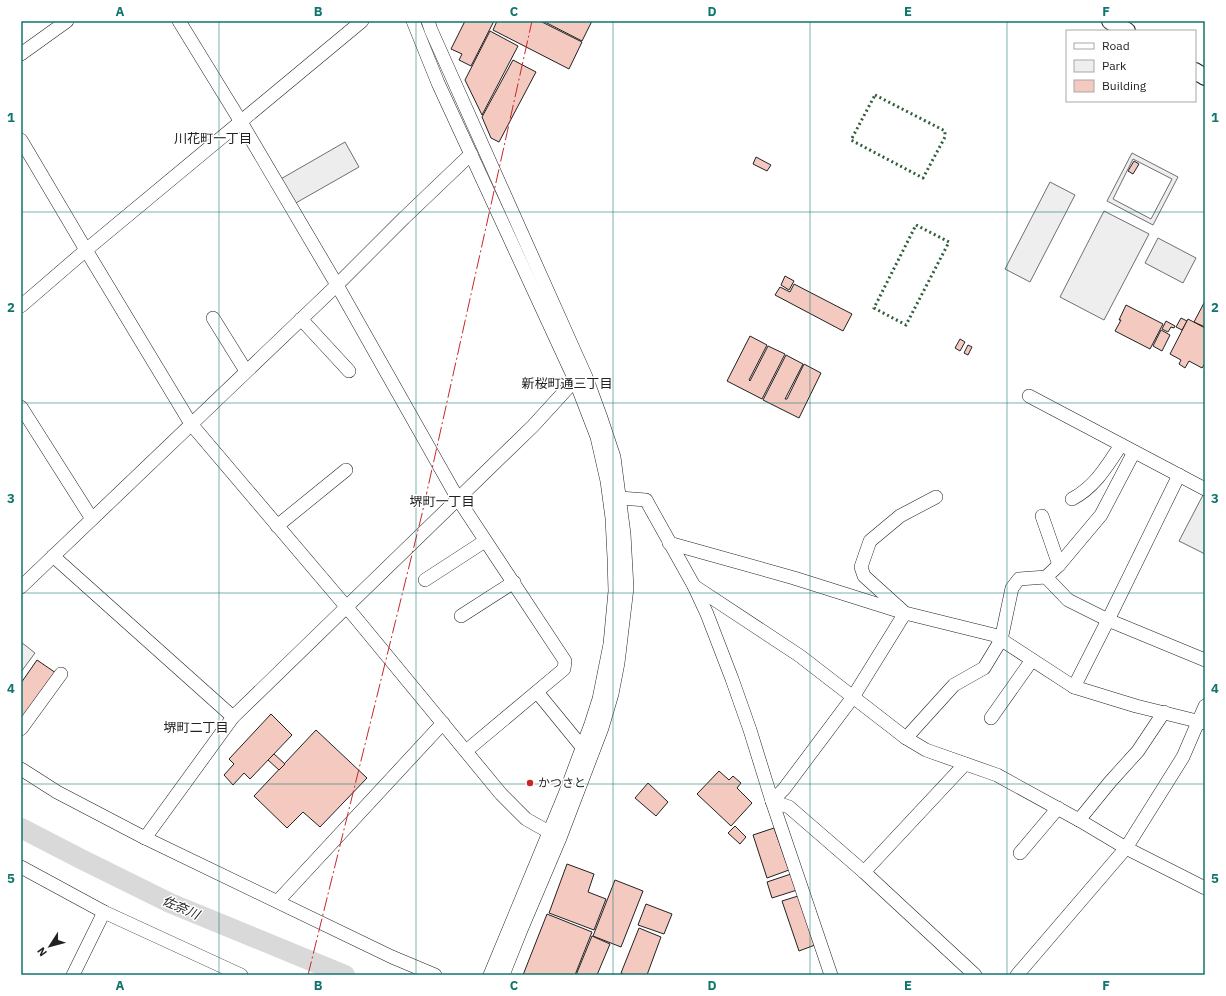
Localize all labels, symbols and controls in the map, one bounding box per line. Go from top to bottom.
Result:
text: A [116,3,125,20]
text: B [314,3,323,20]
text: C [510,3,519,20]
text: D [707,3,717,20]
text: E [904,3,912,20]
text: F [1102,3,1110,20]
legend [1066,30,1196,102]
text: Road [1102,38,1130,53]
text: Park [1102,58,1127,73]
text: Building [1102,78,1147,93]
text: 1 [7,109,15,126]
text: 1 [1211,109,1219,126]
district label: 川花町一丁目 [174,130,252,147]
text: 2 [7,299,15,316]
text: 2 [1211,299,1219,316]
district label: 新桜町通三丁目 [521,375,613,392]
text: 3 [7,490,15,507]
text: 3 [1211,490,1219,507]
district label: 堺町一丁目 [409,493,475,510]
text: 4 [7,680,15,697]
text: 4 [1211,680,1219,697]
district label: 堺町二丁目 [163,719,229,736]
place label: かつさと [538,775,586,790]
marker: かつさと [525,778,535,788]
text: 5 [7,870,15,887]
text: 5 [1211,870,1219,887]
water label: 佐奈川 [160,892,204,924]
north arrow [30,926,70,966]
text: N [34,945,50,959]
text: A [116,977,125,994]
text: B [314,977,323,994]
text: C [510,977,519,994]
text: D [707,977,717,994]
text: E [904,977,912,994]
text: F [1102,977,1110,994]

